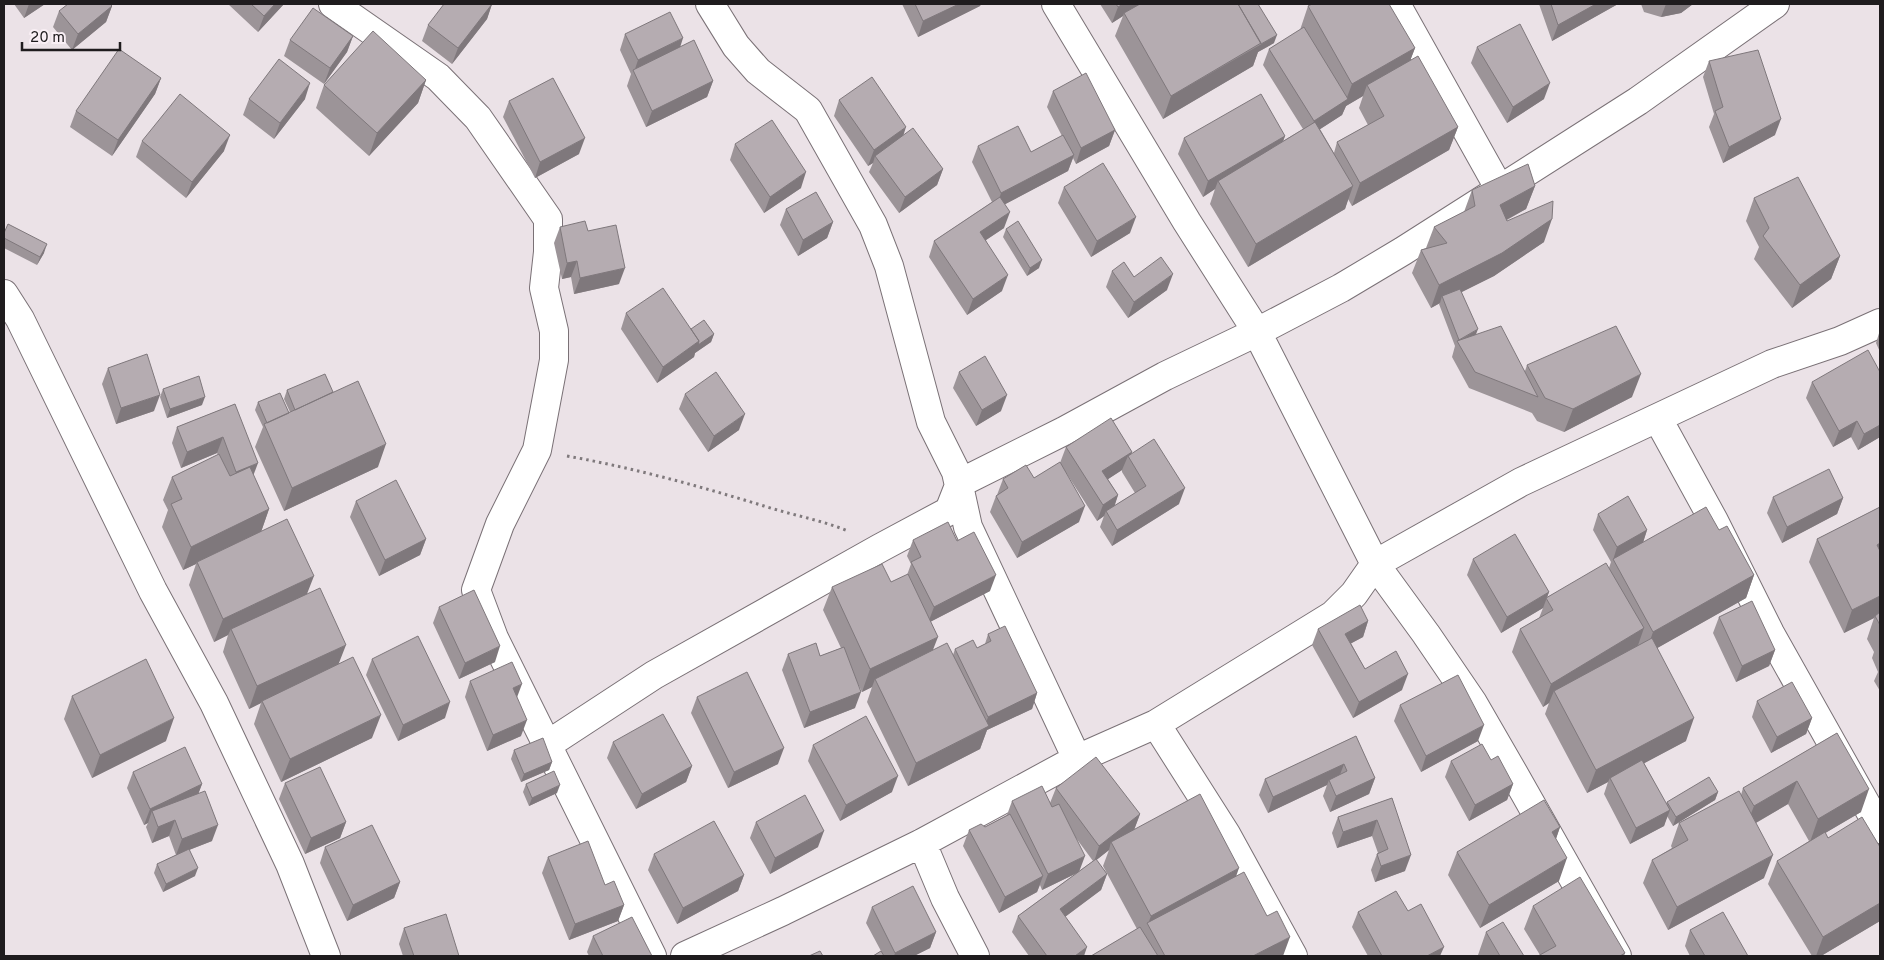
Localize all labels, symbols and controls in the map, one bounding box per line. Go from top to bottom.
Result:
scale bar [22,20,120,52]
text: 20 m [30,29,65,48]

